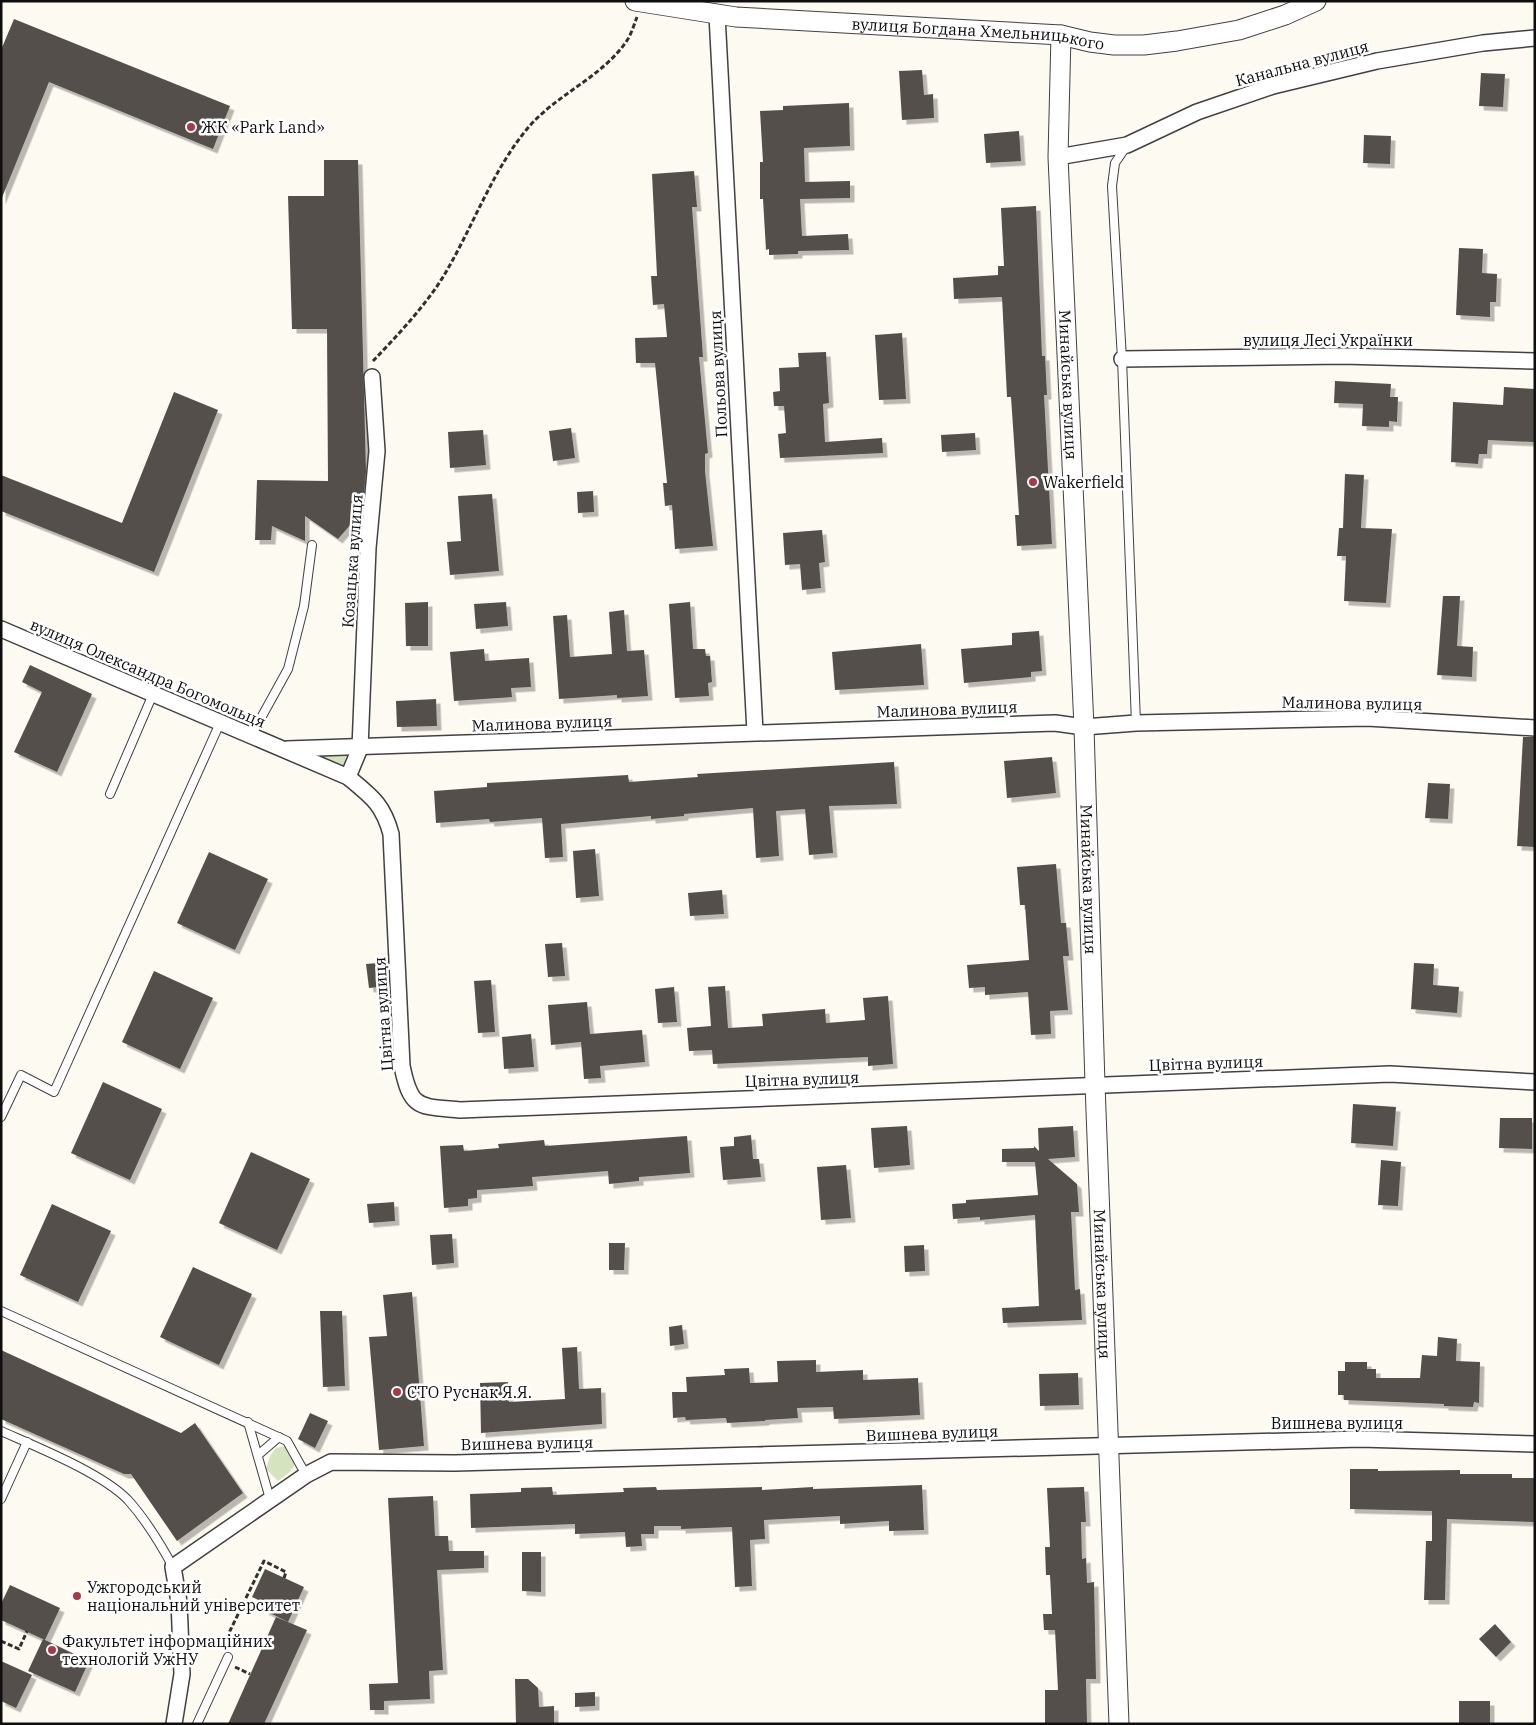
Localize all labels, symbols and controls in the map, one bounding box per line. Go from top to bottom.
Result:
street label: вулиця Богдана Хмельницького [851,13,1105,54]
street label: Канальна вулиця [1233,36,1371,90]
place label: ЖК «Park Land» [201,117,325,137]
marker: ЖК «Park Land» [185,121,197,133]
street label: Минайська вулиця [1055,309,1082,460]
street label: Польова вулиця [705,310,731,438]
street label: вулиця Лесі Українки [1243,330,1413,350]
place label: Wakerfield [1043,472,1125,492]
marker: Wakerfield [1027,476,1039,488]
street label: Козацька вулиця [337,493,367,629]
street label: вулиця Олександра Богомольця [27,614,269,732]
street label: Малинова вулиця [1281,692,1423,714]
street label: Малинова вулиця [876,697,1018,721]
street label: Малинова вулиця [471,711,613,735]
street label: Минайська вулиця [1076,804,1101,955]
street label: Цвітна вулиця [369,956,397,1072]
street label: Цвітна вулиця [1148,1051,1264,1075]
street label: Цвітна вулиця [744,1067,860,1091]
street label: Минайська вулиця [1090,1209,1115,1359]
place label: СТО Руснак Я.Я. [407,1382,532,1402]
marker: СТО Руснак Я.Я. [391,1386,403,1398]
street label: Вишнева вулиця [1271,1413,1403,1433]
street label: Вишнева вулиця [865,1421,999,1445]
street label: Вишнева вулиця [460,1432,594,1454]
place label: Ужгородський національний університет [87,1577,300,1615]
marker: Ужгородський національний університет [71,1590,83,1602]
place label: Факультет інформаційних технологій УжНУ [62,1631,272,1669]
marker: Факультет інформаційних технологій УжНУ [46,1644,58,1656]

